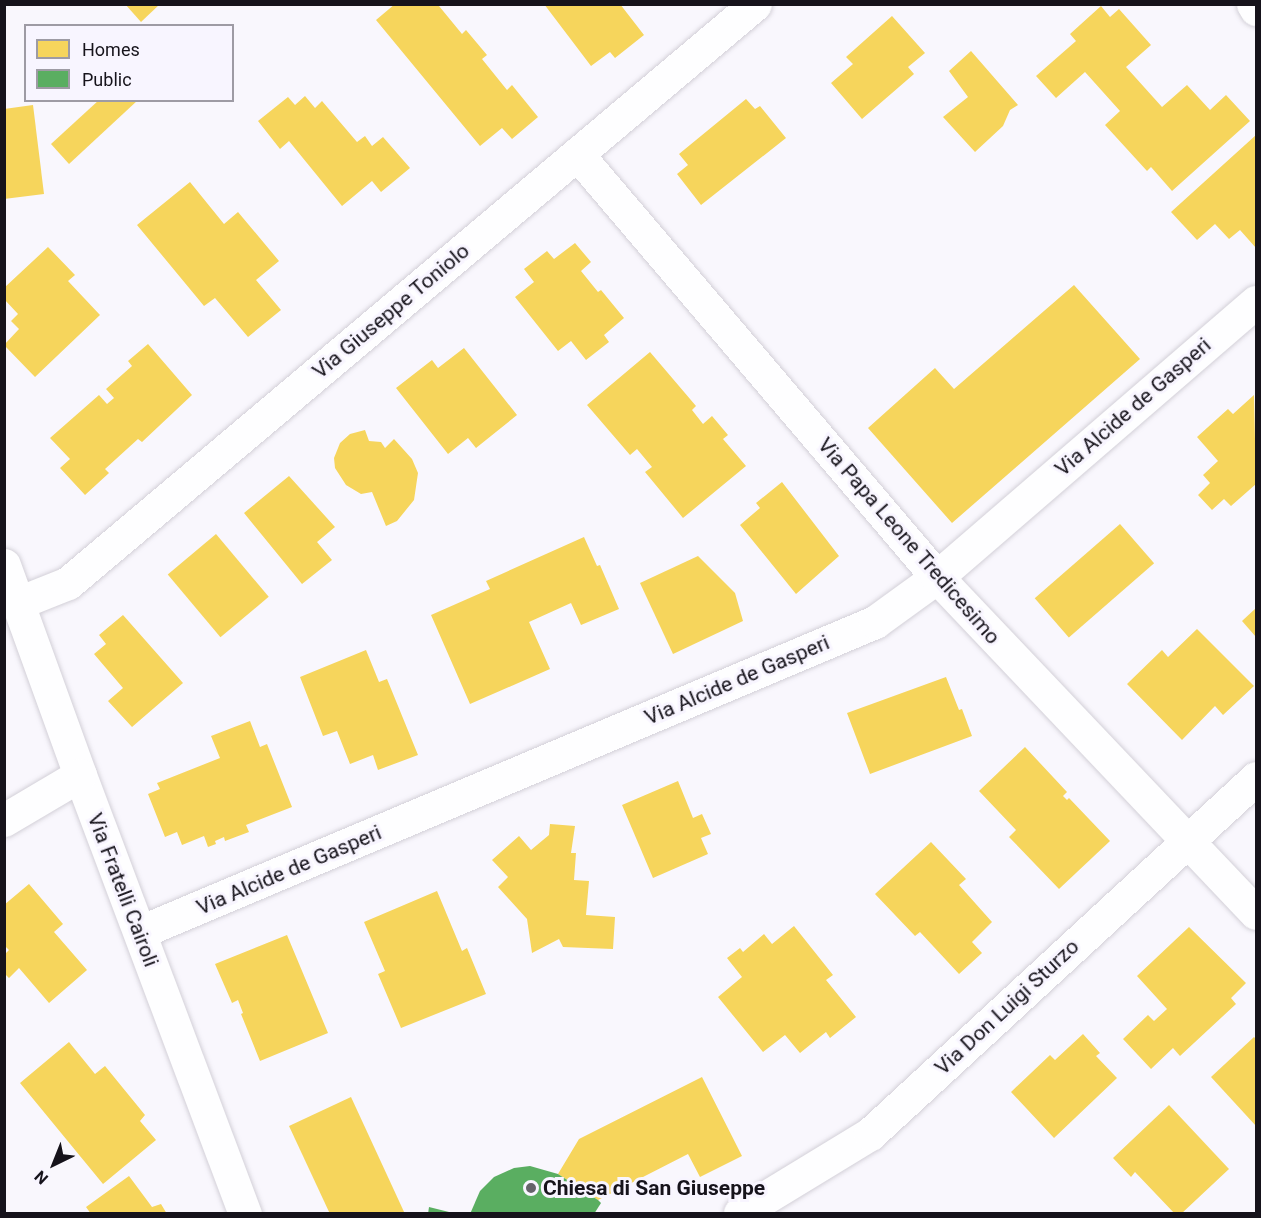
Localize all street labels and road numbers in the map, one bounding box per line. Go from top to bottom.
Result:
street label: Via Giuseppe Toniolo [307,238,475,384]
street label: Via Alcide de Gasperi [1050,333,1216,481]
street label: Via Papa Leone Tredicesimo [812,432,1006,650]
street label: Via Alcide de Gasperi [641,630,833,730]
street label: Via Fratelli Cairoli [82,810,164,970]
street label: Via Alcide de Gasperi [193,820,385,920]
street label: Via Don Luigi Sturzo [930,934,1084,1080]

